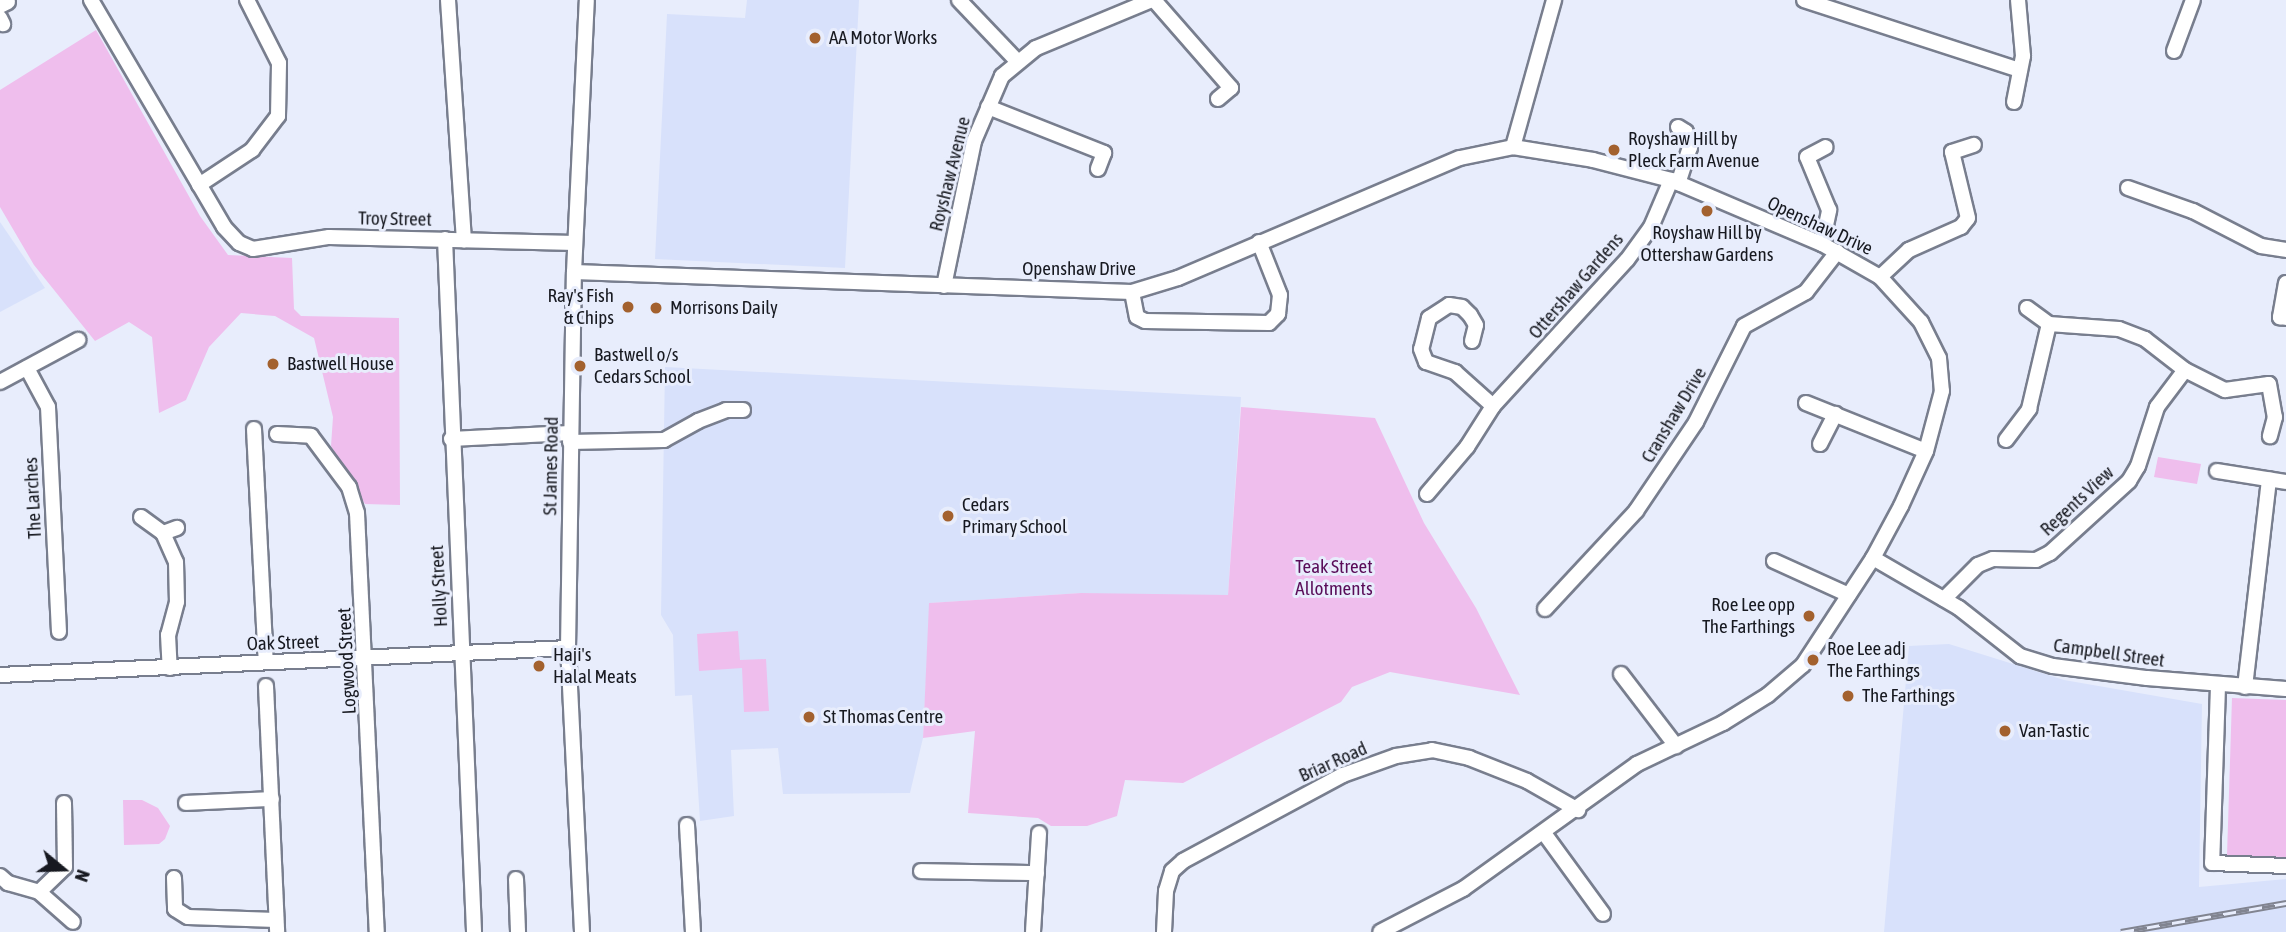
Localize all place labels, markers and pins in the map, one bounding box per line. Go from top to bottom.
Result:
place label: AA Motor Works [829,27,937,49]
marker: AA Motor Works [807,30,823,46]
place label: Royshaw Hill by Pleck Farm Avenue [1628,128,1759,172]
marker: Royshaw Hill by Pleck Farm Avenue [1606,142,1622,158]
marker: Royshaw Hill by Ottershaw Gardens [1699,203,1715,219]
place label: Royshaw Hill by Ottershaw Gardens [1641,222,1773,266]
place label: Ray's Fish & Chips [547,285,614,329]
place label: Morrisons Daily [670,297,778,319]
marker: Ray's Fish & Chips [620,299,636,315]
marker: Morrisons Daily [648,300,664,316]
place label: Bastwell o/s Cedars School [594,344,691,388]
place label: Bastwell House [287,353,394,375]
marker: Bastwell House [265,356,281,372]
marker: Bastwell o/s Cedars School [572,358,588,374]
place label: Cedars Primary School [962,494,1067,538]
marker: Cedars Primary School [940,508,956,524]
place label: Roe Lee opp The Farthings [1702,594,1795,638]
marker: Roe Lee opp The Farthings [1801,608,1817,624]
place label: Roe Lee adj The Farthings [1827,638,1920,682]
place label: Haji's Halal Meats [553,644,637,688]
marker: Roe Lee adj The Farthings [1805,652,1821,668]
marker: Haji's Halal Meats [531,658,547,674]
place label: The Farthings [1862,685,1955,707]
marker: The Farthings [1840,688,1856,704]
place label: St Thomas Centre [823,706,943,728]
marker: St Thomas Centre [801,709,817,725]
place label: Van-Tastic [2019,720,2089,742]
marker: Van-Tastic [1997,723,2013,739]

